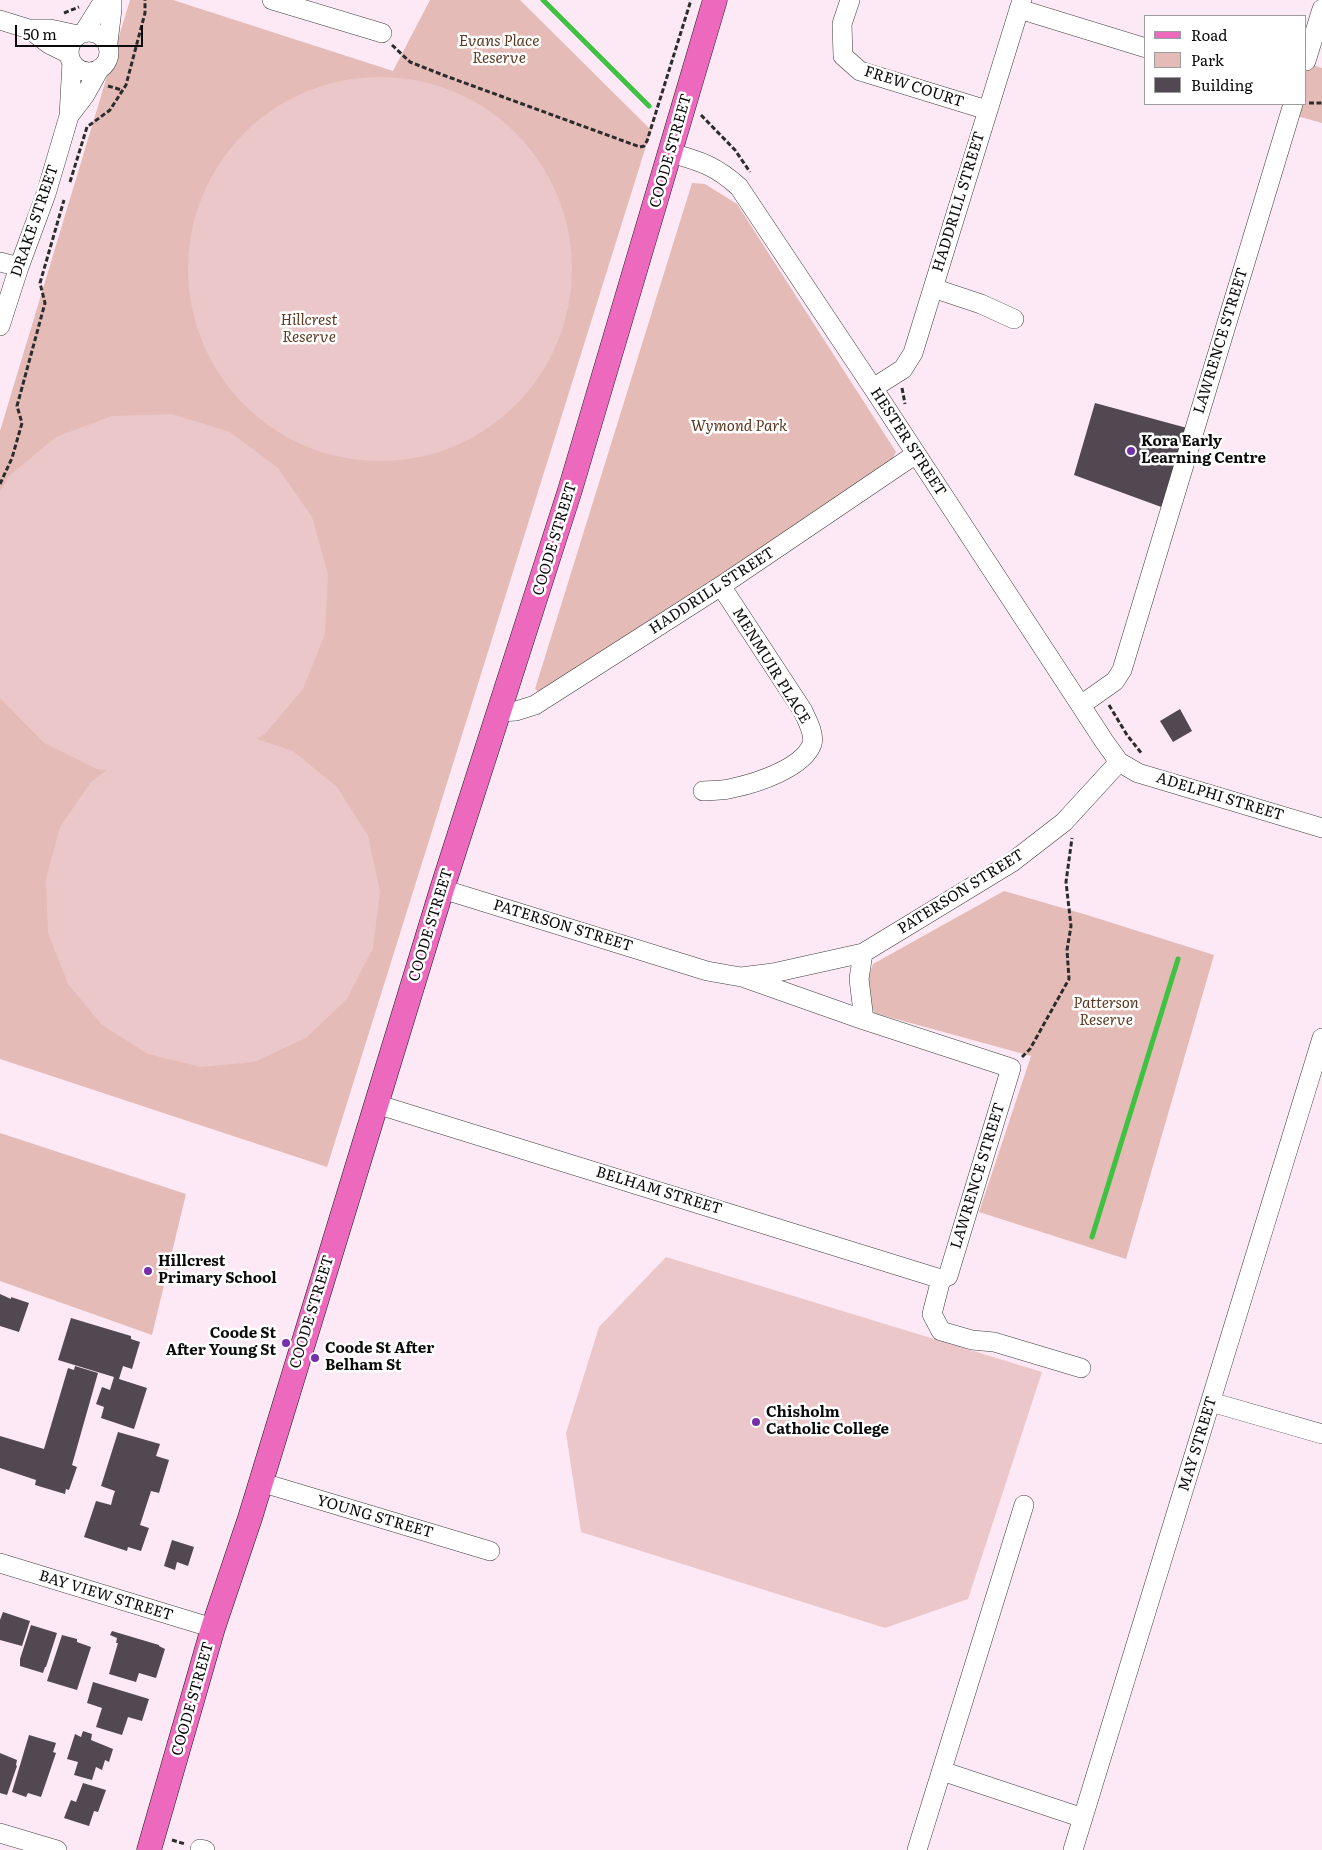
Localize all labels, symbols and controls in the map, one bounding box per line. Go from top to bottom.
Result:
scale bar [18,15,145,47]
legend [1144,15,1307,105]
text: 50 m [23,22,57,45]
text: Road [1191,23,1227,46]
park label: Evans Place Reserve [459,33,539,68]
text: Park [1191,48,1224,71]
street label: FREW COURT [862,62,966,112]
text: Building [1191,73,1253,96]
street label: COODE STREET [646,92,696,210]
street label: HADDRILL STREET [929,130,989,274]
street label: DRAKE STREET [7,162,63,280]
street label: LAWRENCE STREET [1190,266,1252,416]
park label: Hillcrest Reserve [280,312,338,347]
street label: HESTER STREET [866,384,950,500]
park label: Wymond Park [691,418,787,436]
place label: Kora Early Learning Centre [1141,433,1266,468]
marker: Kora Early Learning Centre [1125,445,1137,457]
street label: COODE STREET [529,480,581,598]
street label: HADDRILL STREET [646,544,778,638]
street label: MENMUIR PLACE [728,605,814,727]
street label: ADELPHI STREET [1154,769,1286,825]
street label: PATERSON STREET [895,846,1027,938]
street label: COODE STREET [405,866,457,984]
street label: PATERSON STREET [491,896,635,956]
park label: Patterson Reserve [1073,995,1139,1030]
street label: LAWRENCE STREET [947,1101,1009,1251]
street label: BELHAM STREET [594,1163,724,1219]
place label: Hillcrest Primary School [158,1253,277,1288]
street label: COODE STREET [286,1253,338,1371]
marker: Hillcrest Primary School [142,1265,154,1277]
place label: Coode St After Young St [166,1325,276,1360]
marker: Coode St After Young St [280,1337,292,1349]
place label: Coode St After Belham St [325,1340,434,1375]
marker: Coode St After Belham St [309,1352,321,1364]
street label: MAY STREET [1175,1394,1221,1494]
place label: Chisholm Catholic College [766,1404,889,1439]
marker: Chisholm Catholic College [750,1416,762,1428]
street label: YOUNG STREET [315,1492,435,1542]
street label: BAY VIEW STREET [37,1567,175,1625]
street label: COODE STREET [168,1640,218,1758]

